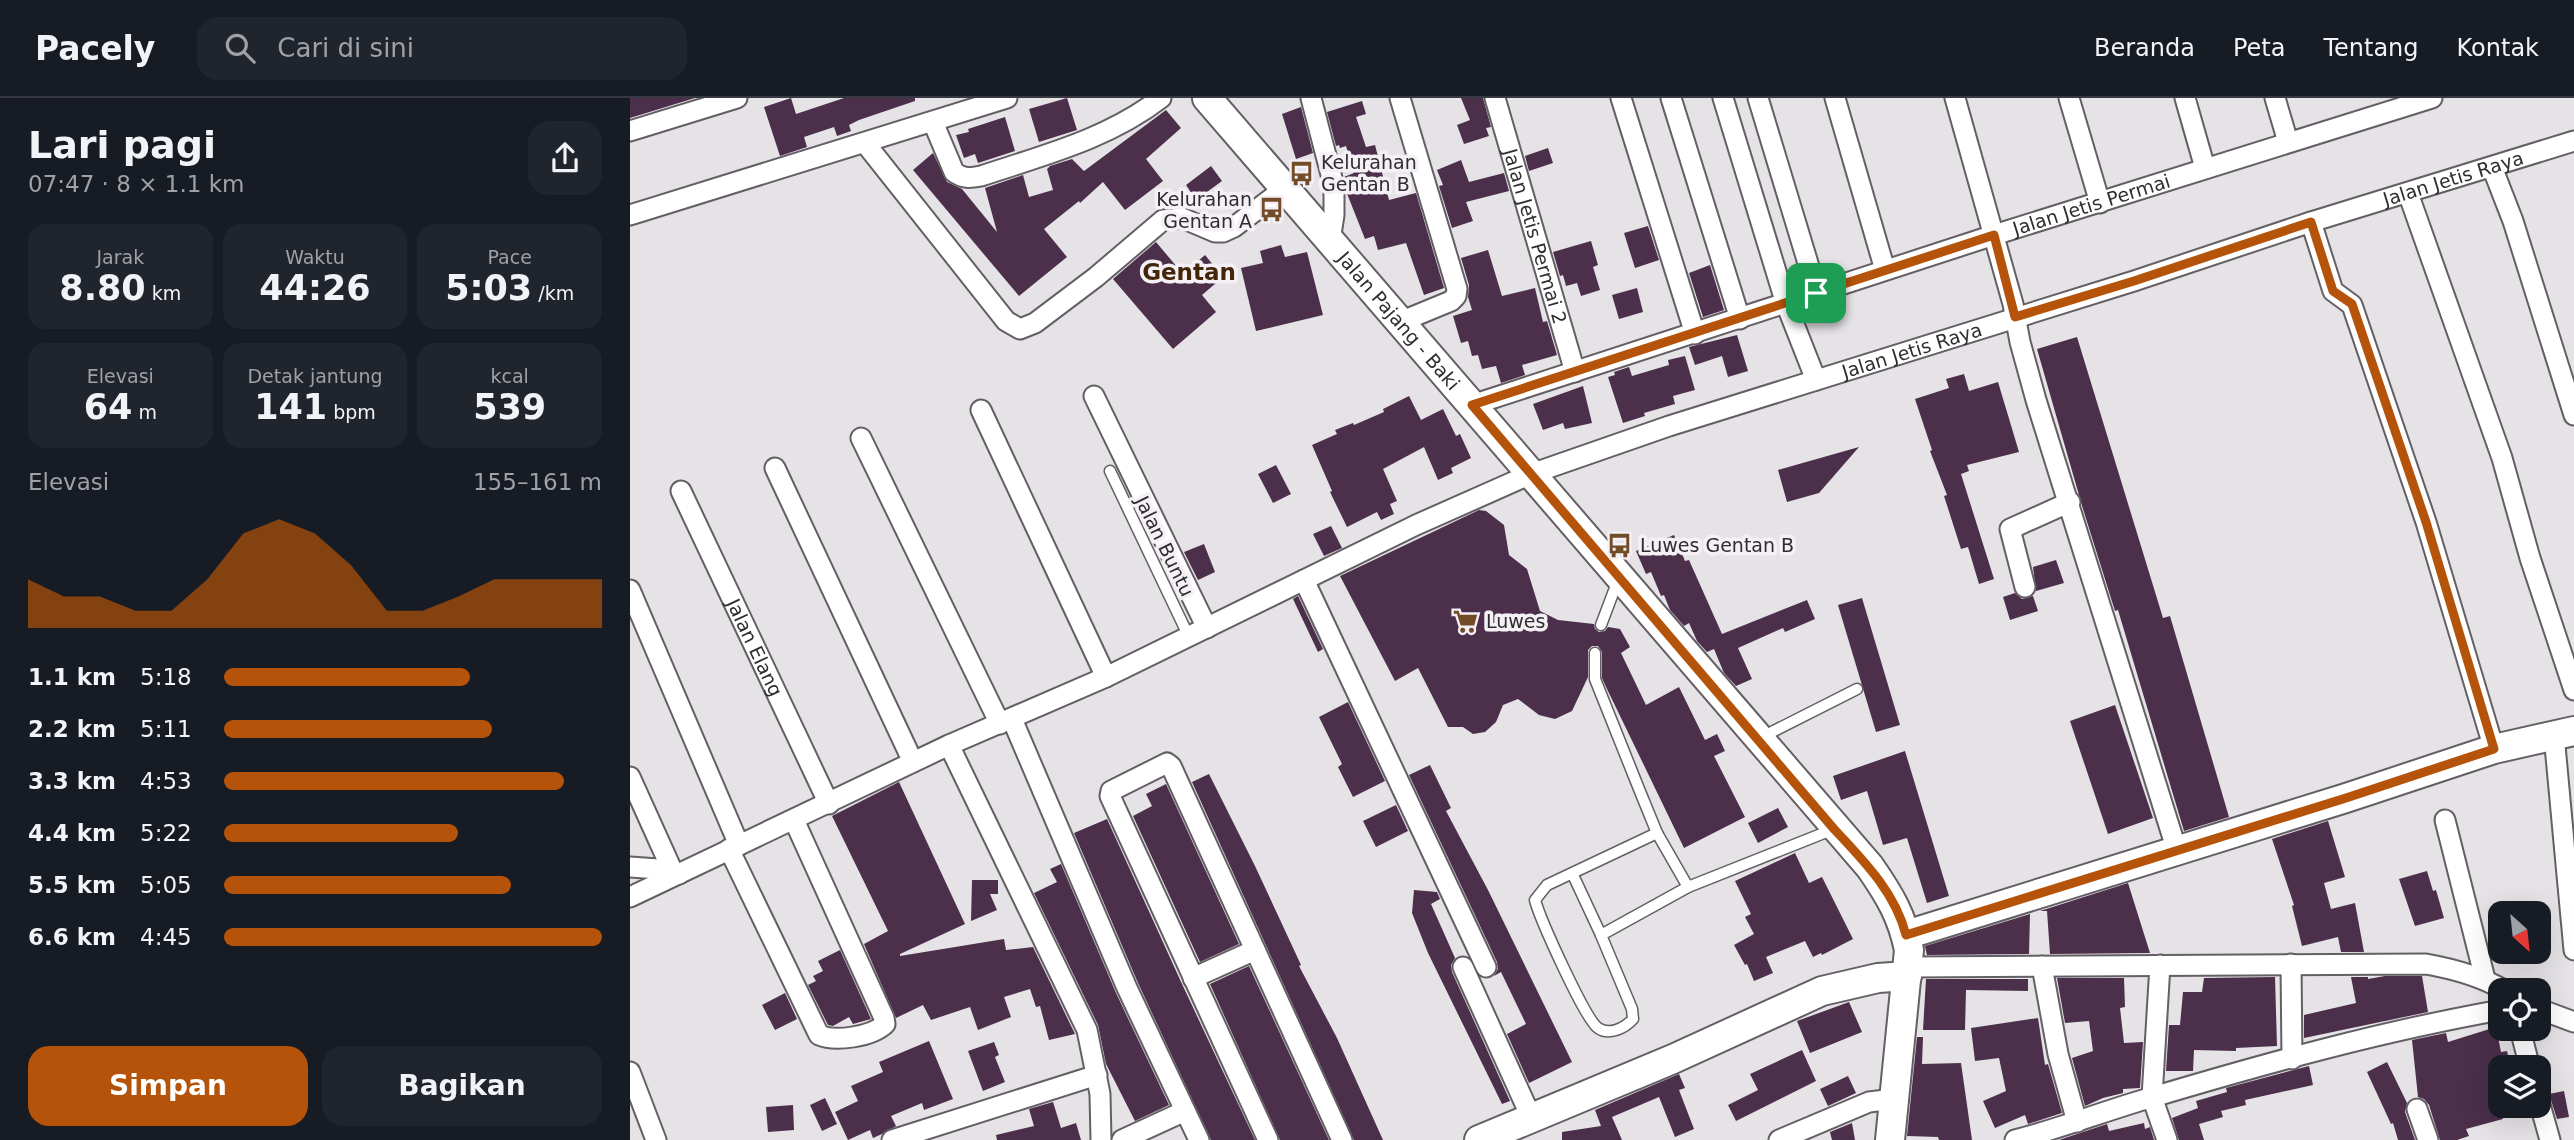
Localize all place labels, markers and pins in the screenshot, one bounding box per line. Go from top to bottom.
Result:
place label: Kelurahan Gentan B [1321,151,1417,195]
bus stop icon: Kelurahan Gentan B [1287,159,1315,187]
place label: Kelurahan Gentan A [1156,188,1252,232]
bus stop icon: Kelurahan Gentan A [1258,196,1286,224]
pin [1786,263,1846,323]
bus stop icon: Luwes Gentan B [1606,531,1634,559]
place label: Luwes Gentan B [1640,534,1794,556]
supermarket icon: Luwes [1452,607,1480,635]
place label: Luwes [1486,610,1545,632]

